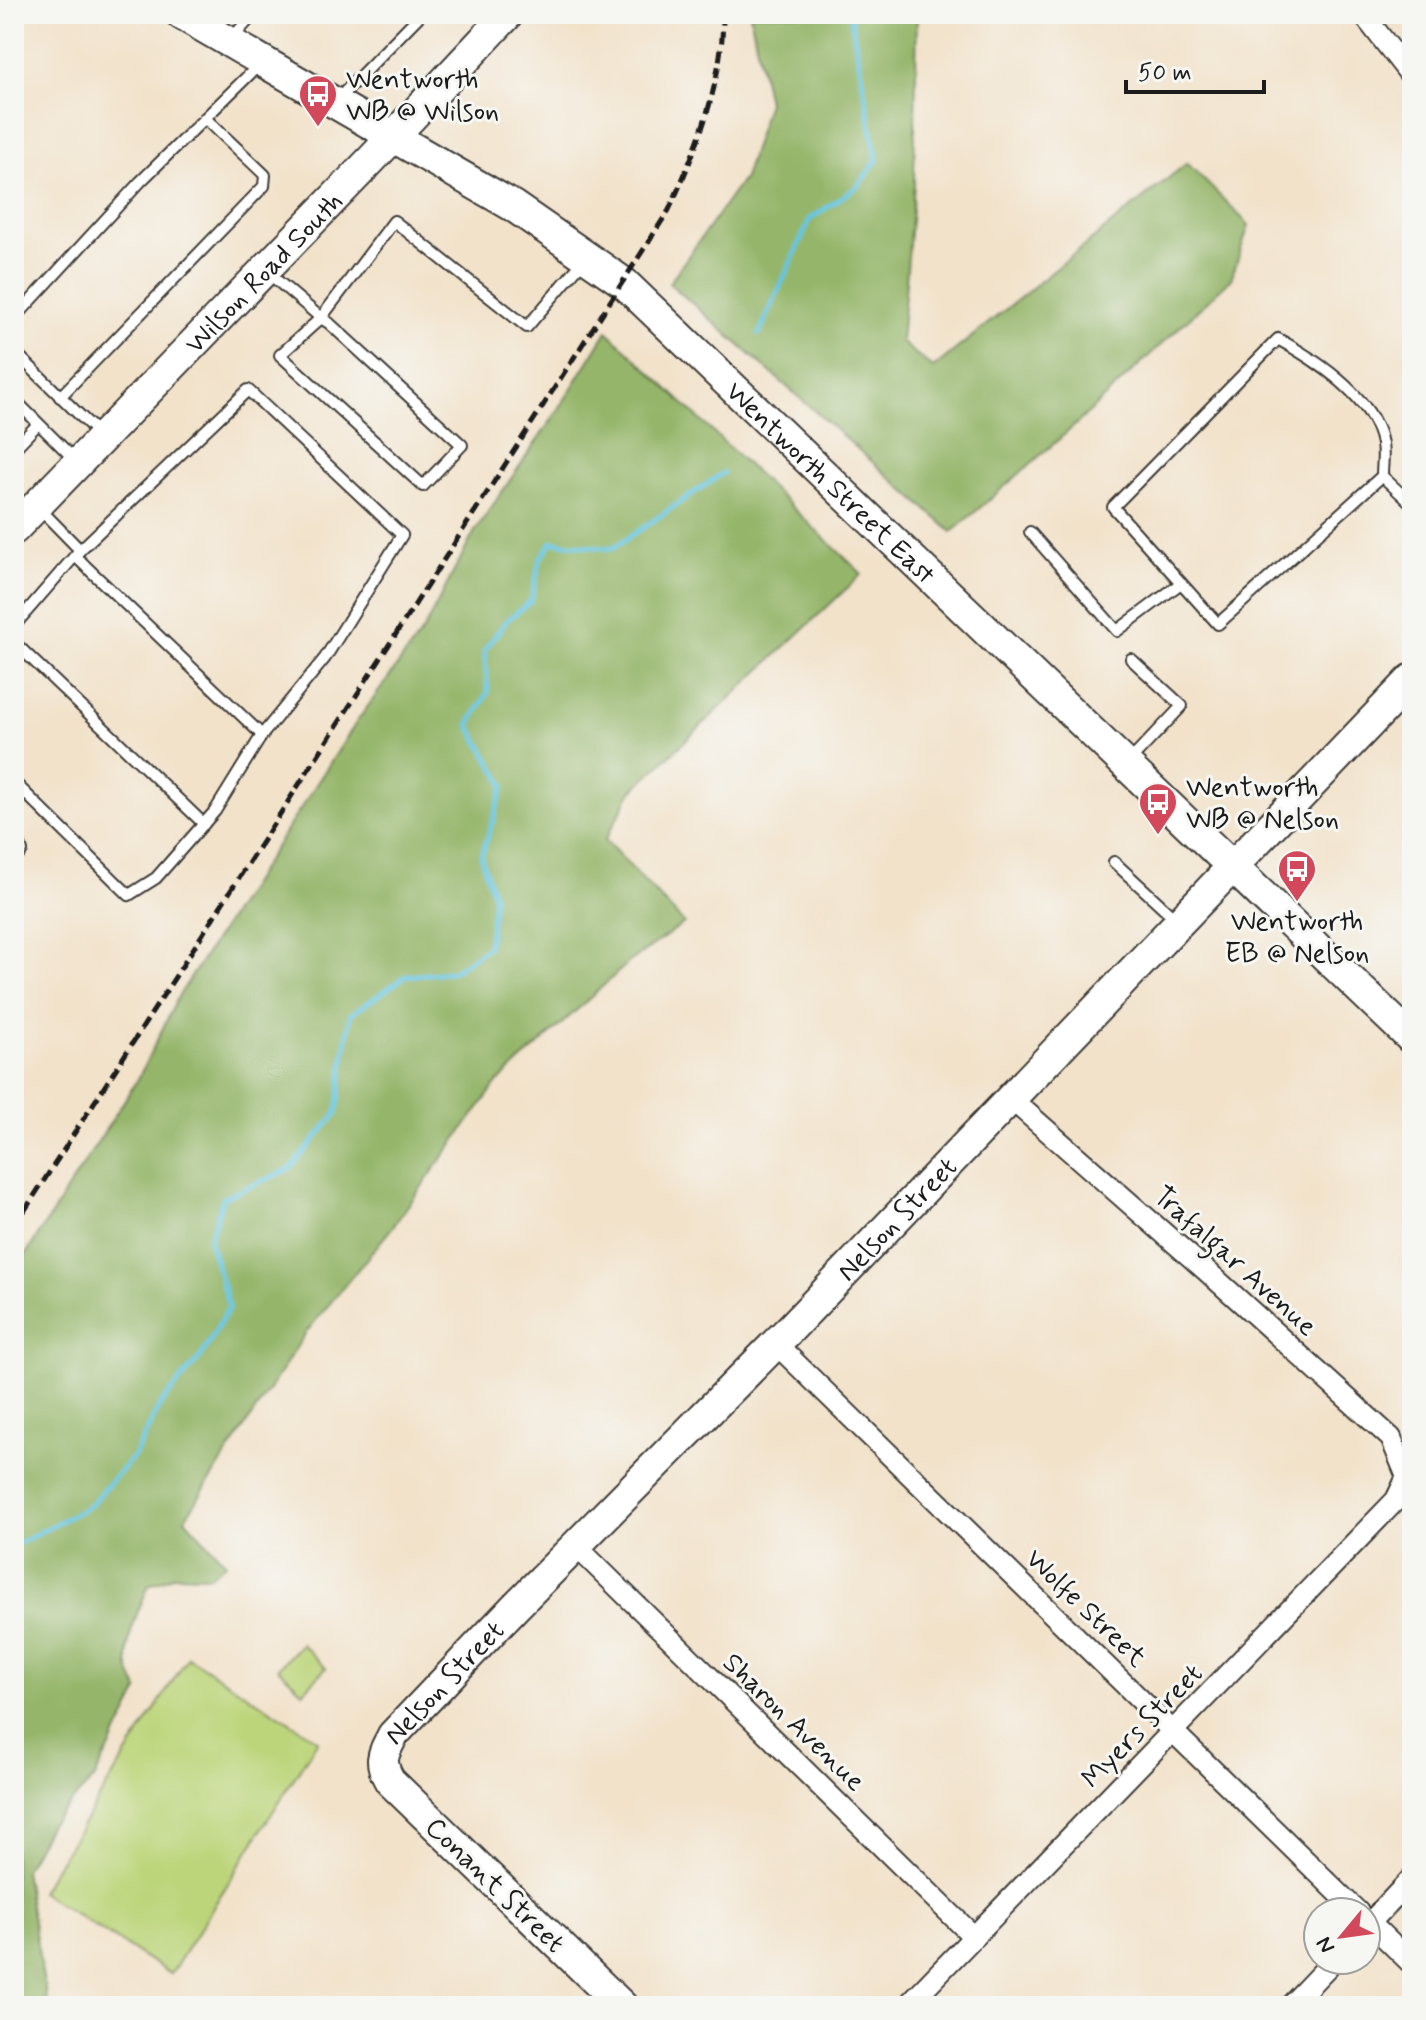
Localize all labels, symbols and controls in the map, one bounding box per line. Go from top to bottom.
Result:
scale bar [1126,44,1264,94]
text: 50 m [1138,58,1192,89]
place label: Wentworth WB @ Wilson [346,62,499,131]
bus stop icon: Wentworth WB @ Wilson [297,73,339,128]
street label: Wilson Road South [178,184,352,363]
street label: Wentworth Street East [717,374,943,594]
place label: Wentworth WB @ Nelson [1186,770,1339,839]
bus stop icon: Wentworth WB @ Nelson [1137,781,1179,836]
bus stop icon: Wentworth EB @ Nelson [1276,848,1318,903]
place label: Wentworth EB @ Nelson [1225,904,1369,973]
street label: Nelson Street [830,1150,966,1290]
street label: Trafalgar Avenue [1143,1178,1324,1348]
street label: Wolfe Street [1017,1542,1154,1676]
street label: Nelson Street [377,1613,513,1754]
street label: Sharon Avenue [714,1645,873,1800]
street label: Myers Street [1074,1656,1212,1797]
street label: Conant Street [416,1810,572,1962]
north arrow [1302,1896,1382,1976]
text: N [1310,1932,1342,1958]

